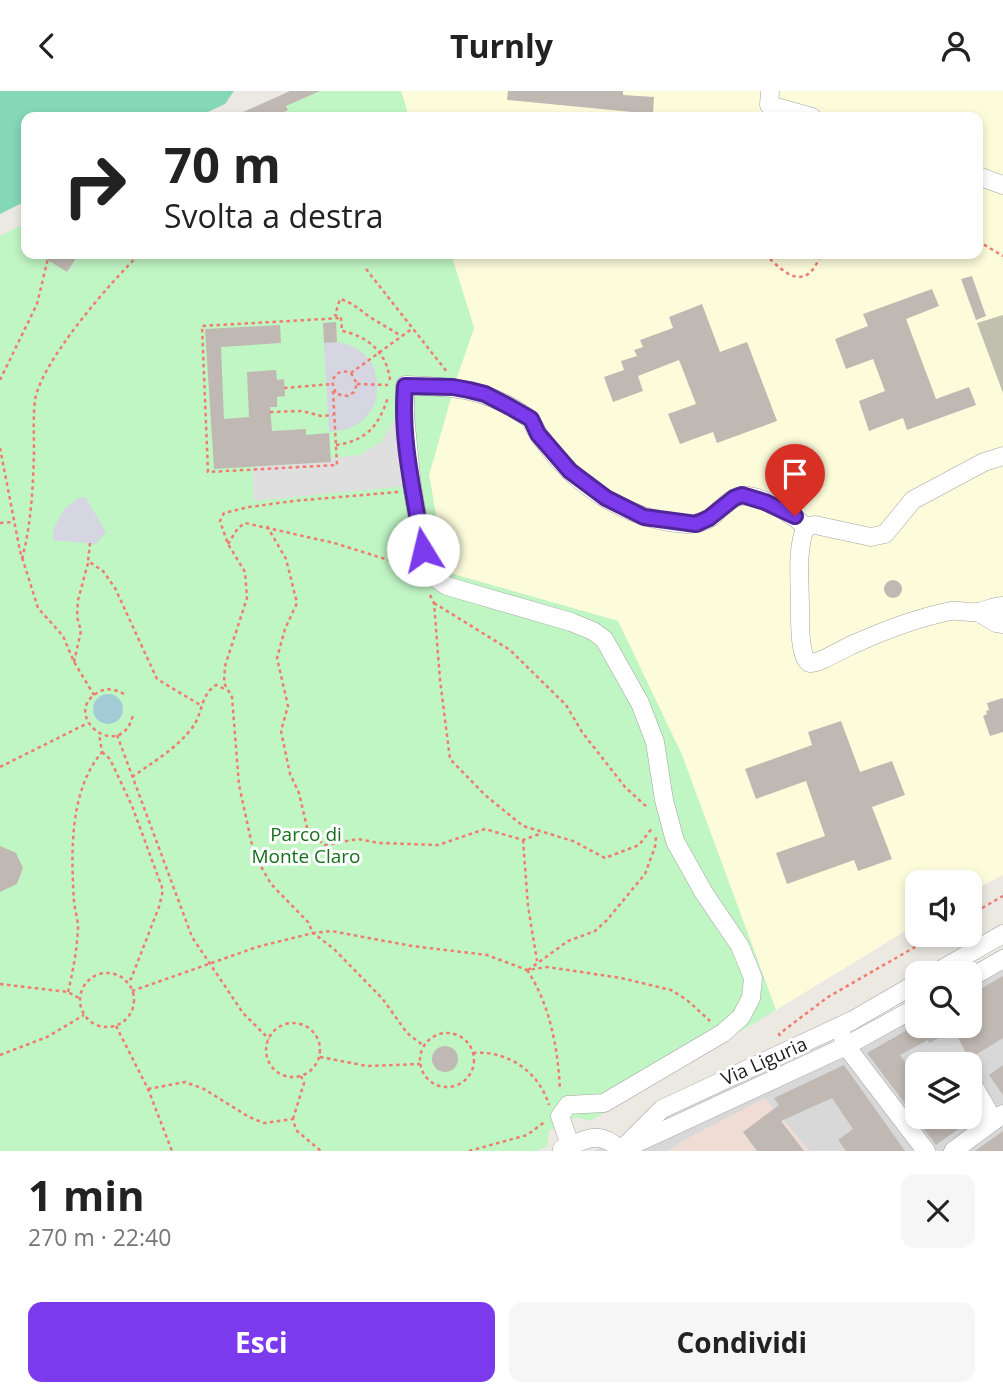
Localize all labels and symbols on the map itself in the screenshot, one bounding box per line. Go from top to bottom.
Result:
pin [765,444,825,516]
position arrow [386,513,460,587]
park label: Parco di Monte Claro [251,821,361,869]
street label: Via Liguria [717,1031,811,1091]

